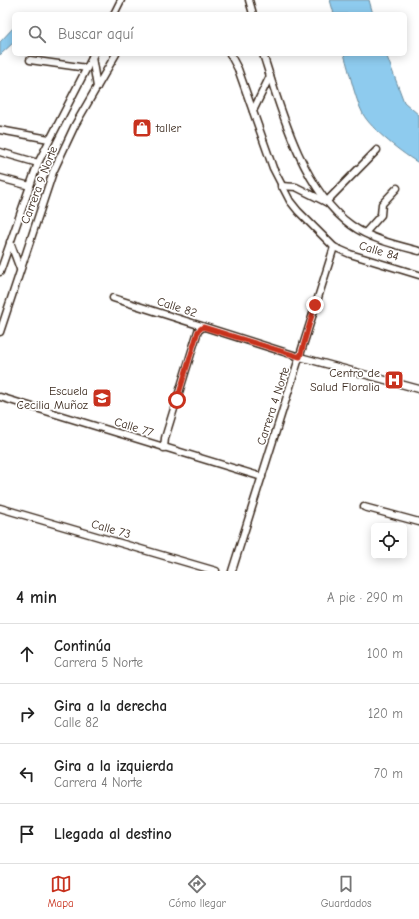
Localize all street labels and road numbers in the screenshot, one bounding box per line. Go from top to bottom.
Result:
street label: Carrera 9 Norte [18,144,60,226]
street label: Calle 84 [357,238,401,264]
street label: Calle 82 [155,294,199,320]
street label: Carrera 4 Norte [254,365,292,447]
street label: Calle 77 [113,414,156,440]
street label: Calle 73 [90,517,132,541]

